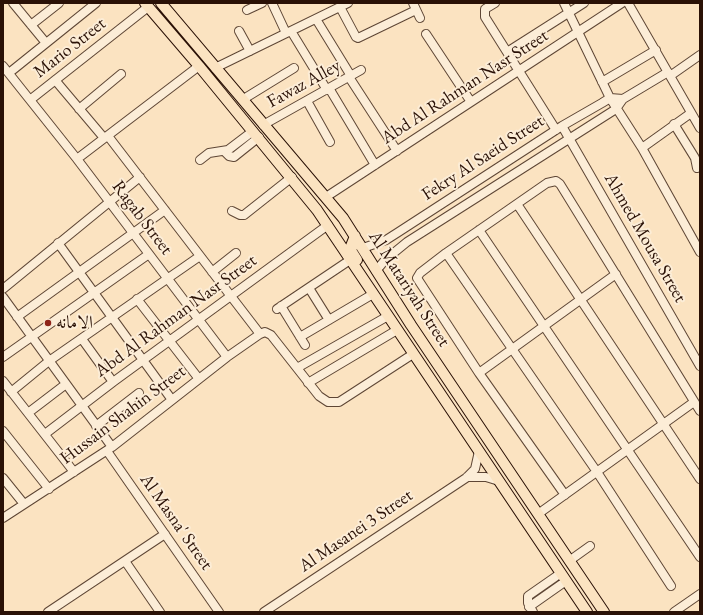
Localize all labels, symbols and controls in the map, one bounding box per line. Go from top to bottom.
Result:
street label: Mario Street [30,13,110,83]
street label: Abd Al Rahman Nasr Street [377,25,553,149]
street label: Fawaz Alley [263,55,345,113]
street label: Fekry Al Saeid Street [418,110,548,206]
street label: Ahmed Mousa Street [599,170,691,306]
street label: Ragab Street [107,177,177,259]
street label: Al Matariyah Street [363,227,455,351]
street label: Abd Al Rahman Nasr Street [91,250,261,382]
place label: الامانه [56,312,93,334]
marker: الامانه [43,318,53,328]
street label: Hussain Shahin Street [56,361,190,469]
street label: Al Masna' Street [135,470,217,574]
street label: Al Masanei 3 Street [295,485,417,577]

